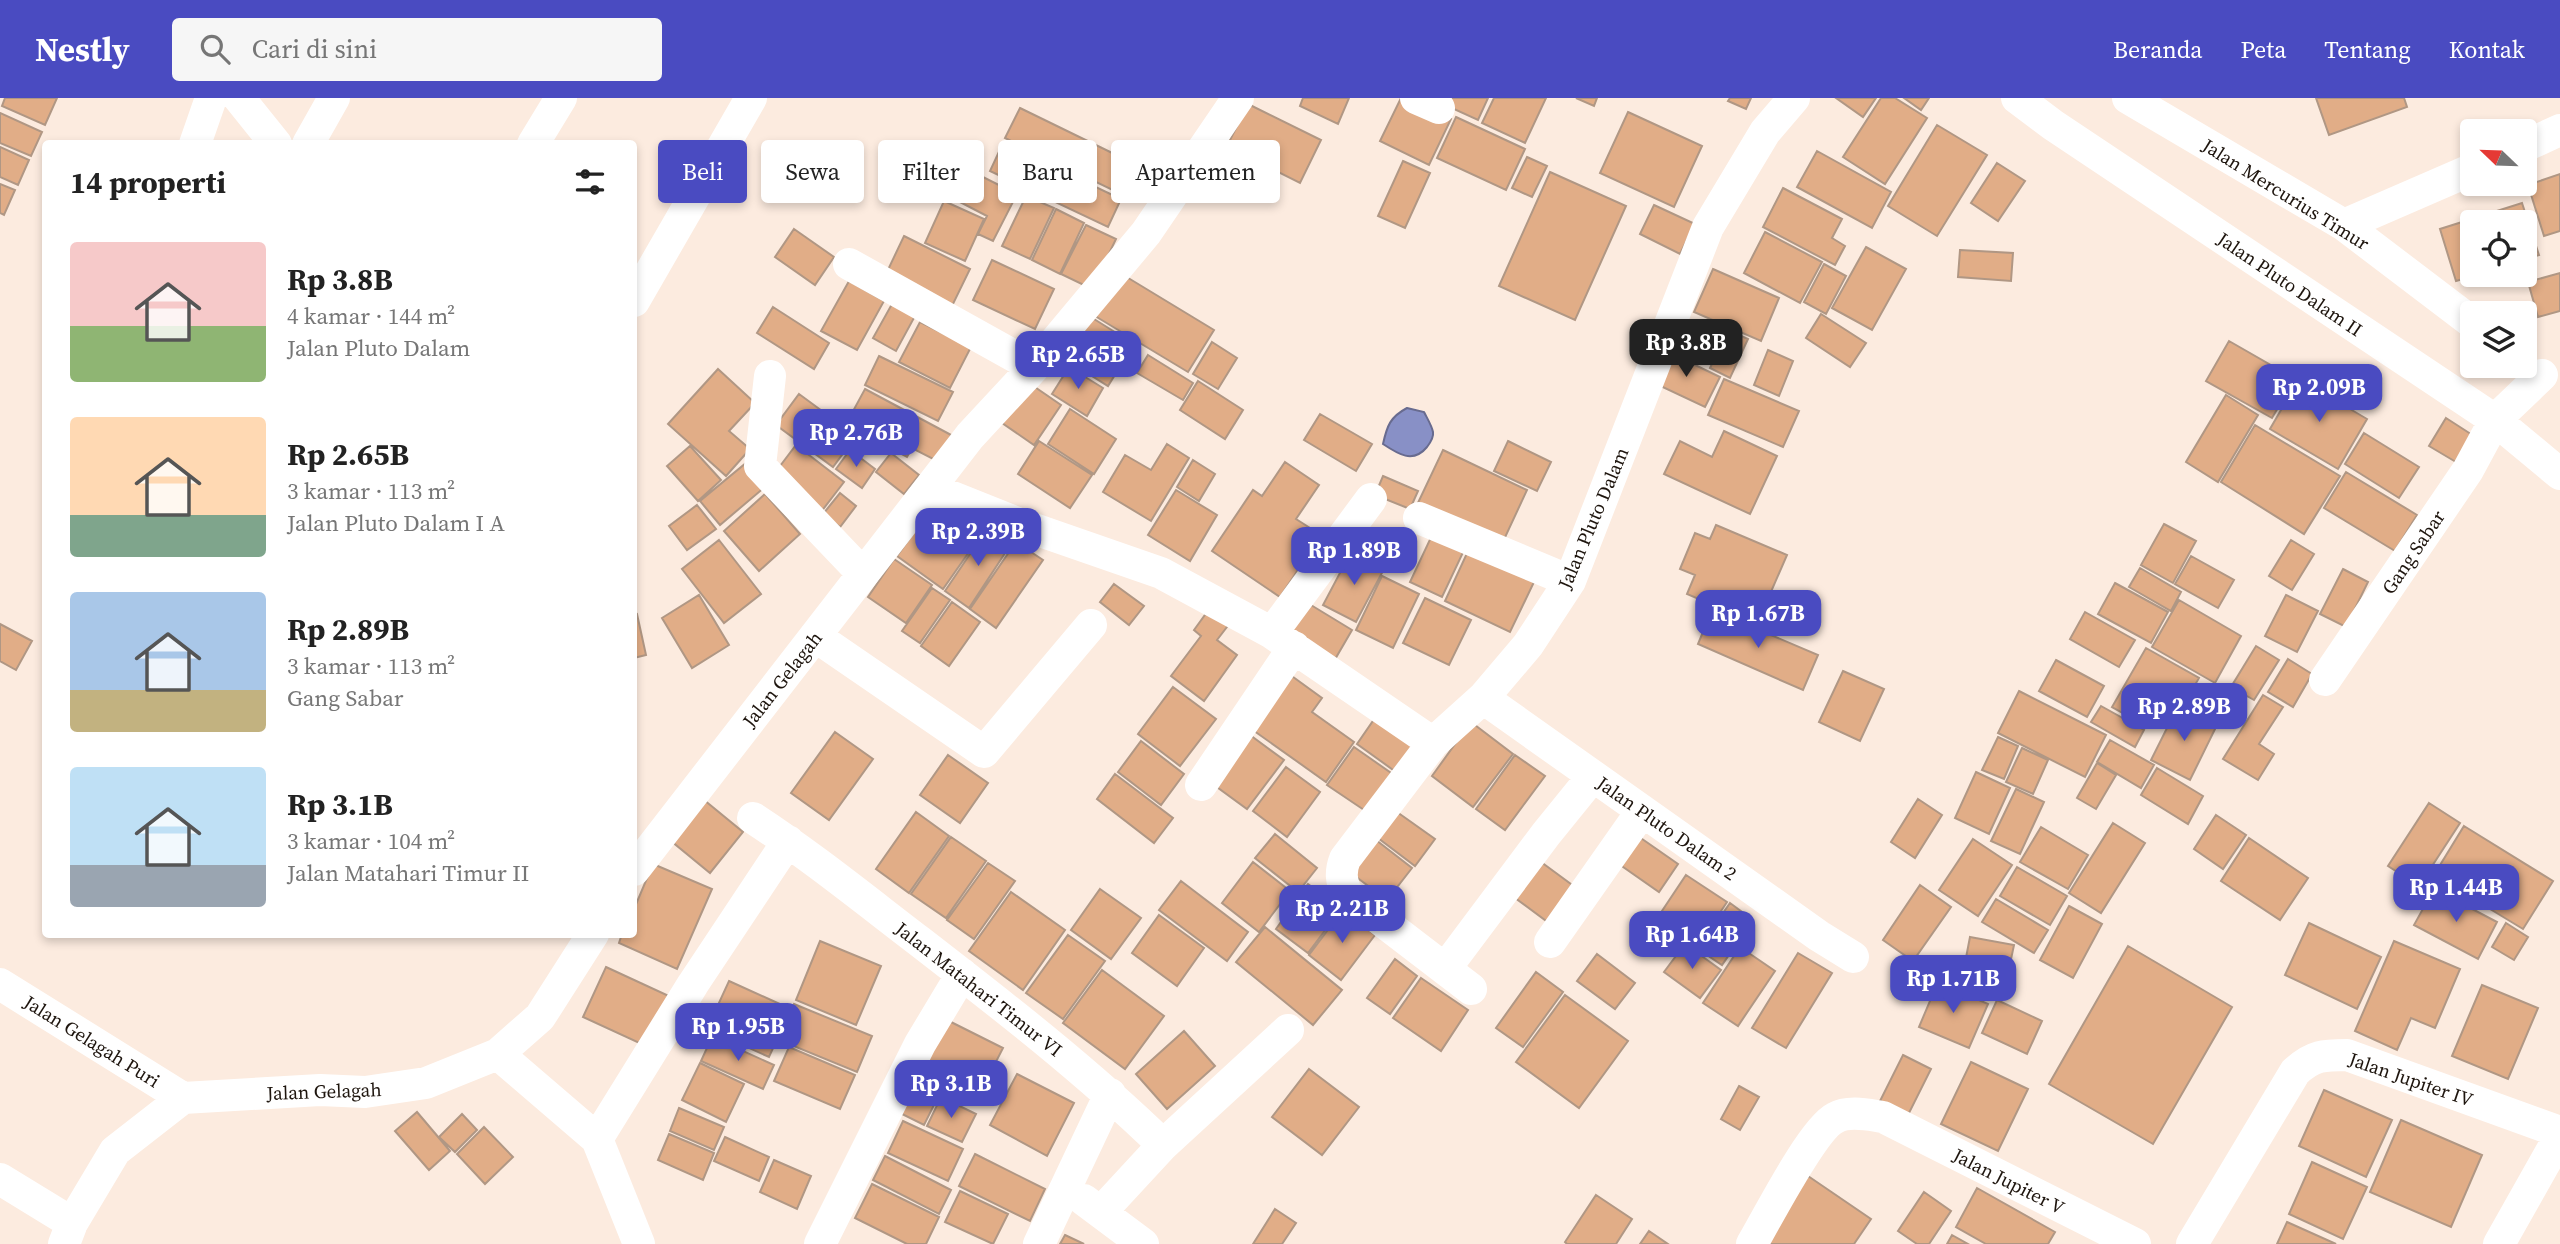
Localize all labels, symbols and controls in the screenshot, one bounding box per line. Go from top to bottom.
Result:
search box [172,18,662,81]
text: Nestly [35,27,130,72]
icon: search [196,30,234,68]
text: Cari di sini [252,31,377,67]
text: Beranda [2113,33,2202,66]
text: Peta [2240,33,2286,66]
text: Tentang [2324,33,2411,66]
text: Kontak [2449,33,2525,66]
north arrow [2460,119,2538,196]
map controls [2460,119,2537,378]
street label: Jalan Mercurius Timur [2197,132,2374,256]
chip: Beli [658,140,747,203]
chip: Sewa [761,140,864,203]
chip: Filter [878,140,984,203]
chip: Baru [998,140,1097,203]
chip: Apartemen [1111,140,1280,203]
text: 14 properti [70,162,226,203]
icon: filters [571,163,609,201]
button: locate [2460,210,2537,287]
street label: Jalan Pluto Dalam II [2211,225,2368,342]
text: Rp 3.8B [287,259,393,300]
icon: home [126,270,210,354]
text: 4 kamar · 144 m² [287,300,455,332]
button: layers [2460,301,2537,378]
pin: Rp 3.8B [1621,320,1751,379]
text: Rp 3.8B [1645,326,1727,358]
pin: Rp 2.65B [1006,331,1150,391]
text: Jalan Pluto Dalam [287,332,470,364]
text: Rp 2.65B [1031,338,1125,370]
pin: Rp 2.09B [2247,364,2391,424]
text: Rp 2.09B [2272,371,2366,403]
pin: Rp 2.76B [784,410,928,469]
text: Rp 2.76B [809,416,903,448]
text: Rp 2.65B [287,434,409,475]
street label: Jalan Pluto Dalam [1551,443,1635,594]
icon: home [126,445,210,529]
text: 3 kamar · 113 m² [287,475,455,507]
street label: Gang Sabar [2375,505,2451,599]
text: Jalan Pluto Dalam I A [287,507,505,539]
pin: Rp 2.39B [906,508,1050,568]
text: Rp 2.39B [931,515,1025,547]
pin: Rp 1.89B [1282,528,1426,587]
text: Rp 1.89B [1307,534,1401,566]
pin: Rp 1.67B [1686,590,1830,650]
text: Rp 1.67B [1711,597,1805,629]
text: Rp 2.89B [287,609,409,650]
icon: home [126,620,210,704]
street label: Jalan Gelagah [736,626,828,733]
text: 3 kamar · 113 m² [287,650,455,682]
text: Gang Sabar [287,682,404,714]
pin: Rp 2.89B [2112,684,2256,743]
text: Rp 2.89B [2137,690,2231,722]
street label: Jalan Pluto Dalam 2 [1591,769,1742,886]
text: Rp 3.1B [287,784,393,825]
icon: home [126,795,210,879]
text: 3 kamar · 104 m² [287,825,455,857]
text: Jalan Matahari Timur II [287,857,529,889]
pin: Rp 1.44B [2384,864,2528,924]
text: Rp 1.44B [2409,871,2503,903]
pin: Rp 2.21B [1270,886,1414,945]
text: Rp 2.21B [1295,892,1389,924]
pin: Rp 1.64B [1620,912,1764,971]
street label: Jalan Matahari Timur VI [889,915,1068,1062]
text: Rp 1.64B [1645,918,1739,950]
pin: Rp 1.71B [1881,956,2025,1015]
text: Rp 1.71B [1906,962,2000,994]
street label: Jalan Gelagah Puri [18,988,165,1093]
pin: Rp 1.95B [666,1004,810,1063]
text: Rp 1.95B [691,1010,785,1042]
street label: Jalan Jupiter IV [2345,1045,2477,1112]
pin: Rp 3.1B [886,1060,1016,1120]
text: Rp 3.1B [910,1067,992,1099]
street label: Jalan Gelagah [265,1076,382,1106]
street label: Jalan Jupiter V [1948,1141,2069,1220]

